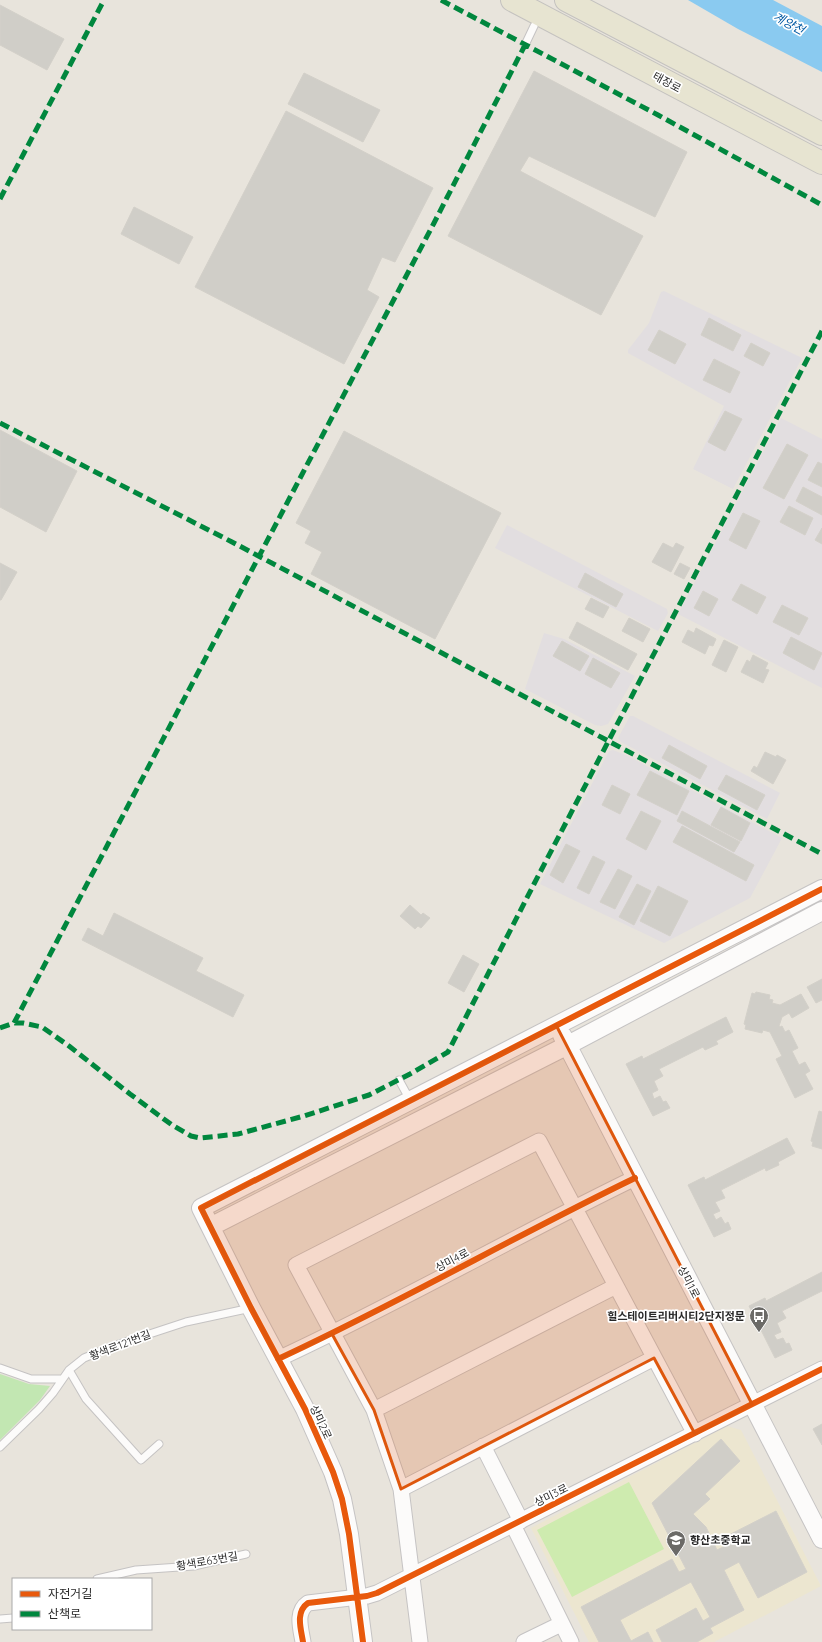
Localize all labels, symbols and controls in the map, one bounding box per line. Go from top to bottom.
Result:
water label: 계양천 [771,9,809,38]
street label: 태장로 [650,69,684,95]
street label: 상미4로 [433,1245,471,1275]
street label: 상미1로 [675,1263,703,1301]
bus stop icon: 힐스테이트리버시티2단지정문 [748,1305,770,1333]
place label: 힐스테이트리버시티2단지정문 [607,1309,745,1323]
street label: 황색로121번길 [87,1327,153,1363]
street label: 상미2로 [307,1403,335,1441]
street label: 상미3로 [532,1481,570,1509]
school or university icon: 향산초중학교 [665,1529,687,1557]
place label: 향산초중학교 [690,1533,751,1547]
street label: 황색로63번길 [175,1549,239,1573]
legend [12,1578,152,1630]
text: 자전거길 [48,1586,92,1601]
text: 산책로 [48,1606,81,1621]

